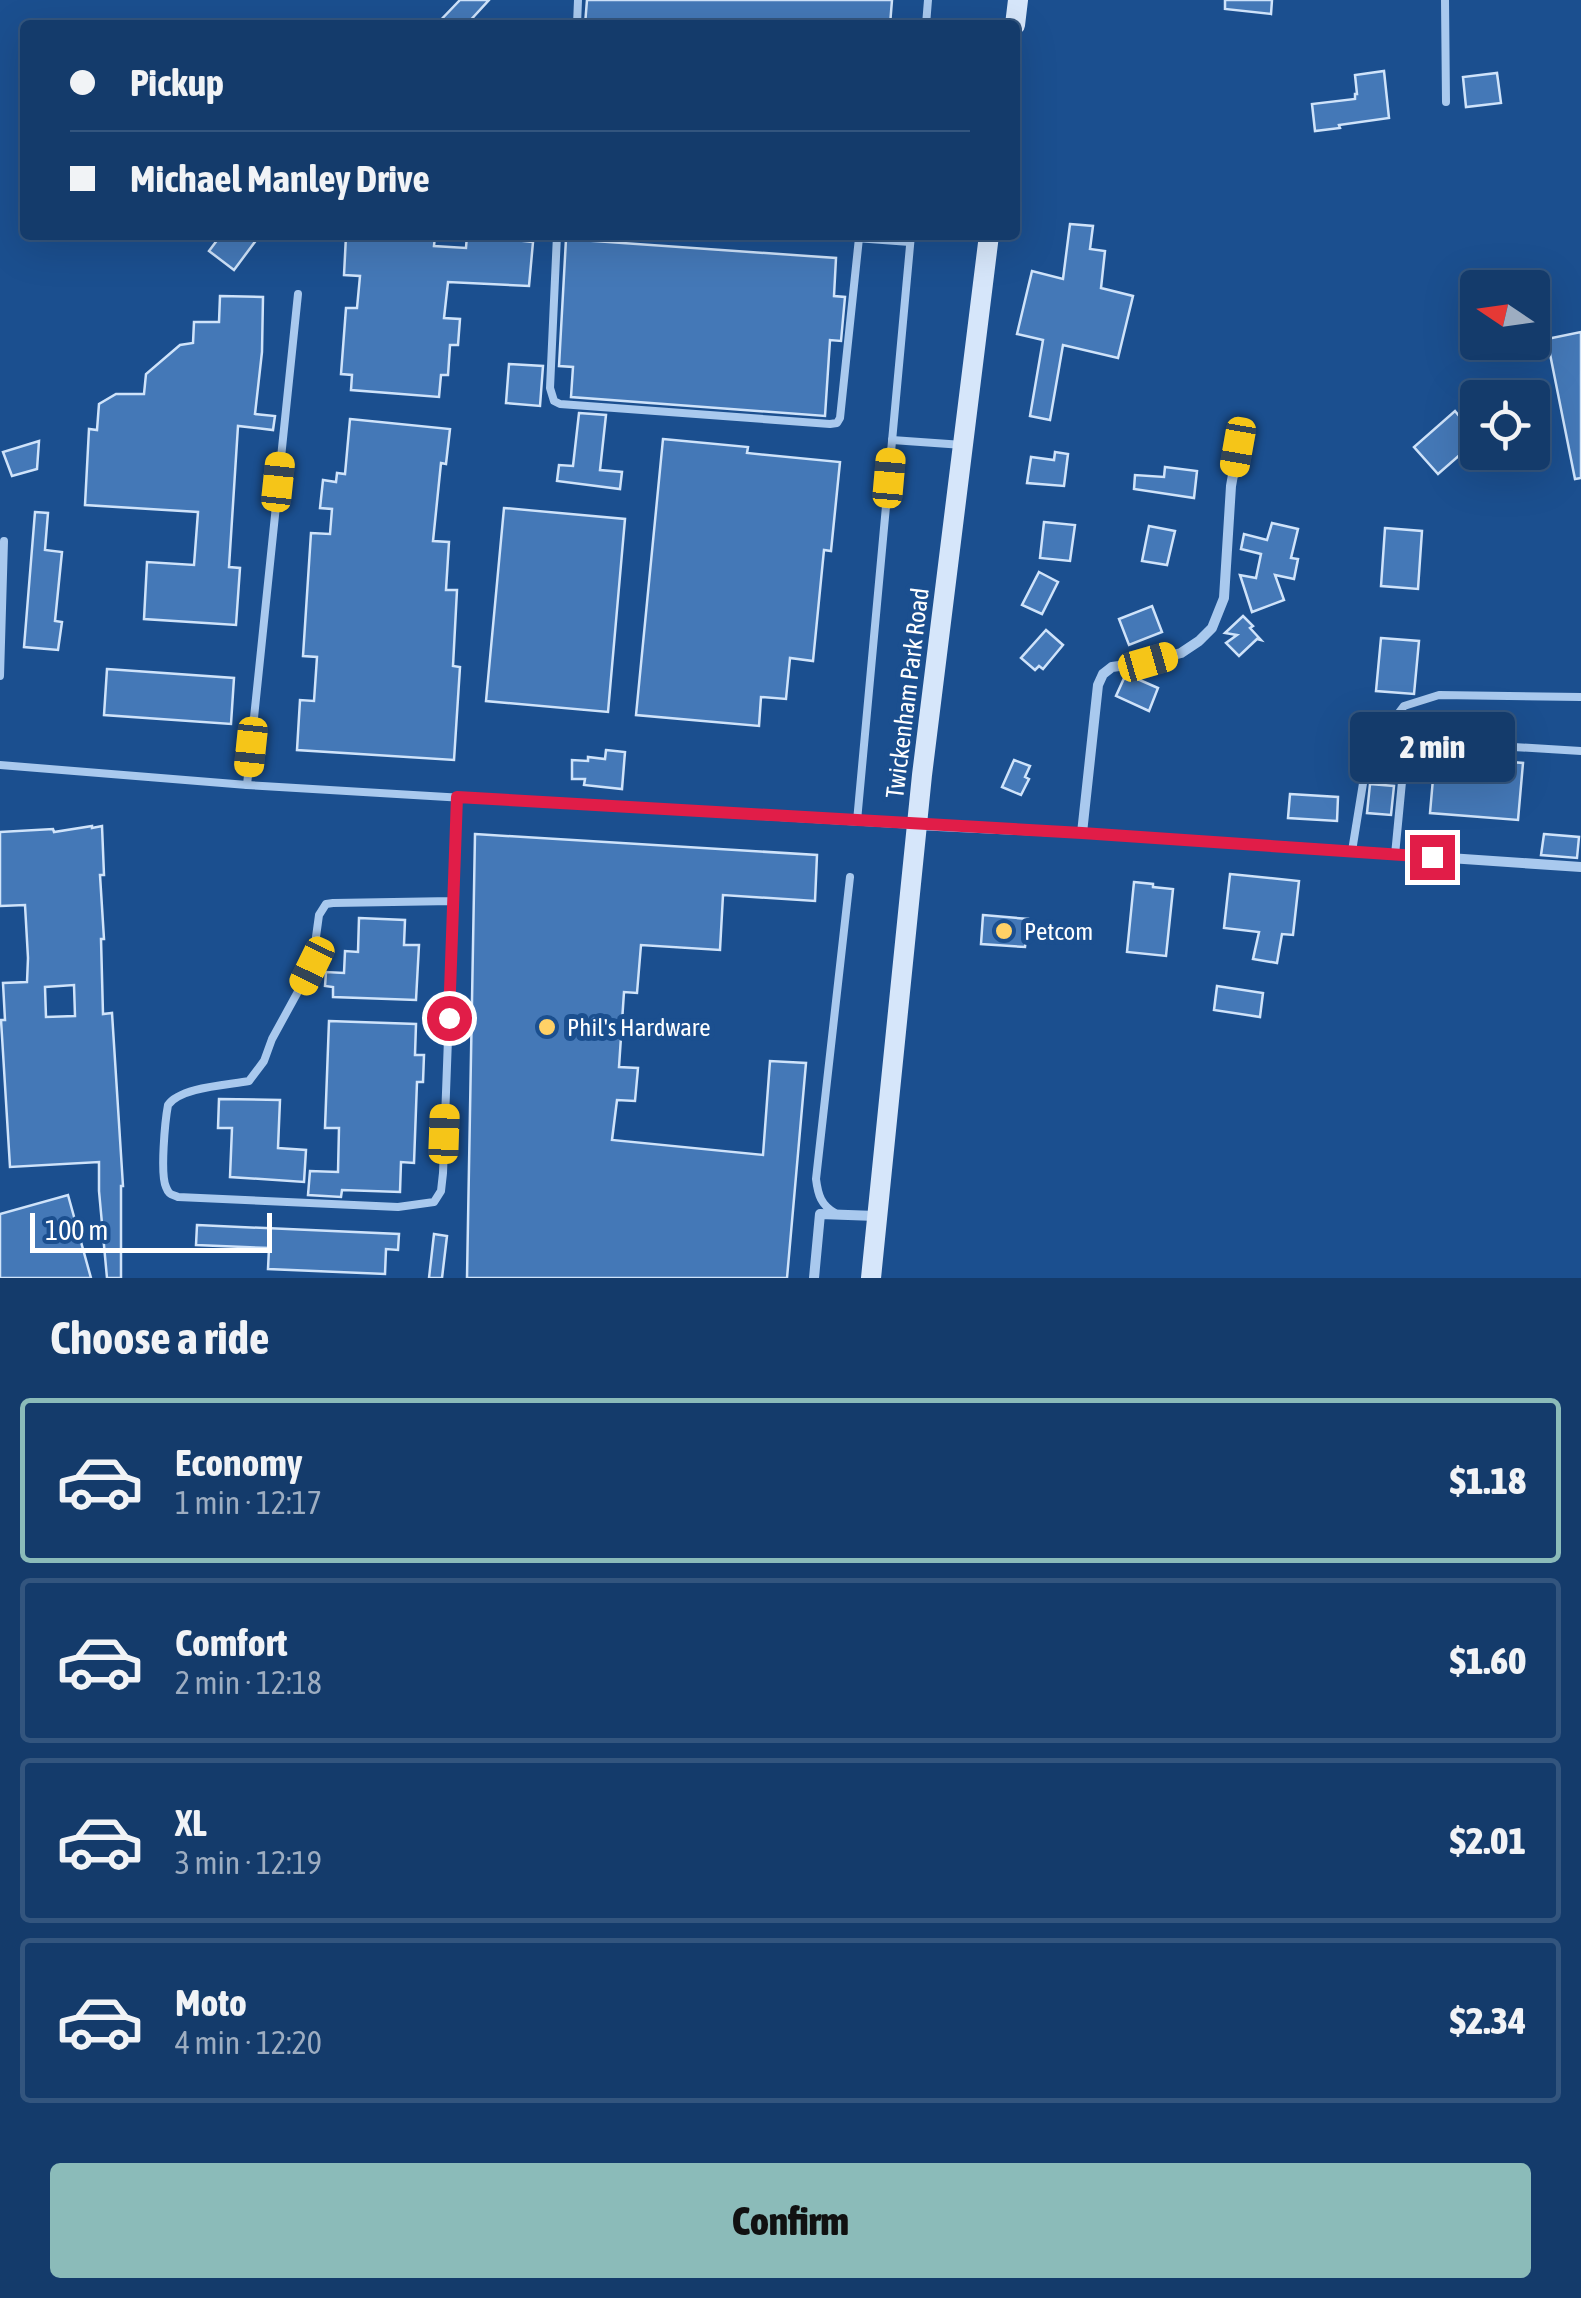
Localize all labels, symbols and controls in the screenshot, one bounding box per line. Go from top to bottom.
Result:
text: Pickup [130,61,224,104]
text: Michael Manley Drive [130,157,430,200]
north arrow [1460,270,1550,360]
map controls [1460,270,1550,470]
button: locate [1460,380,1550,470]
car [1218,415,1258,479]
car [871,447,907,509]
car [260,451,296,513]
street label: Twickenham Park Road [880,586,934,800]
car [1115,639,1181,685]
callout: 2 min [1350,712,1514,782]
car [233,716,269,778]
text: 2 min [1400,728,1465,765]
route end [1410,835,1455,880]
place label: Petcom [1024,917,1093,945]
marker: Petcom [993,920,1015,942]
car [285,932,339,1000]
route start [427,996,472,1041]
place label: Phil's Hardware [567,1013,711,1041]
marker: Phil's Hardware [536,1016,558,1038]
car [428,1103,460,1165]
scale bar [30,1208,272,1252]
text: 100 m [45,1214,108,1246]
text: Choose a ride [50,1312,269,1364]
icon: car [55,1436,145,1526]
text: Economy [175,1441,302,1484]
text: $1.18 [1450,1459,1526,1502]
text: 1 min · 12:17 [175,1484,322,1521]
icon: car [55,1616,145,1706]
text: Comfort [175,1621,287,1664]
text: $1.60 [1450,1639,1526,1682]
text: 2 min · 12:18 [175,1664,322,1701]
icon: car [55,1796,145,1886]
text: XL [175,1801,207,1844]
text: $2.01 [1450,1819,1526,1862]
text: 3 min · 12:19 [175,1844,322,1881]
icon: car [55,1976,145,2066]
text: Moto [175,1981,247,2024]
text: $2.34 [1450,1999,1526,2042]
text: 4 min · 12:20 [175,2024,322,2061]
button: Confirm [50,2163,1531,2278]

